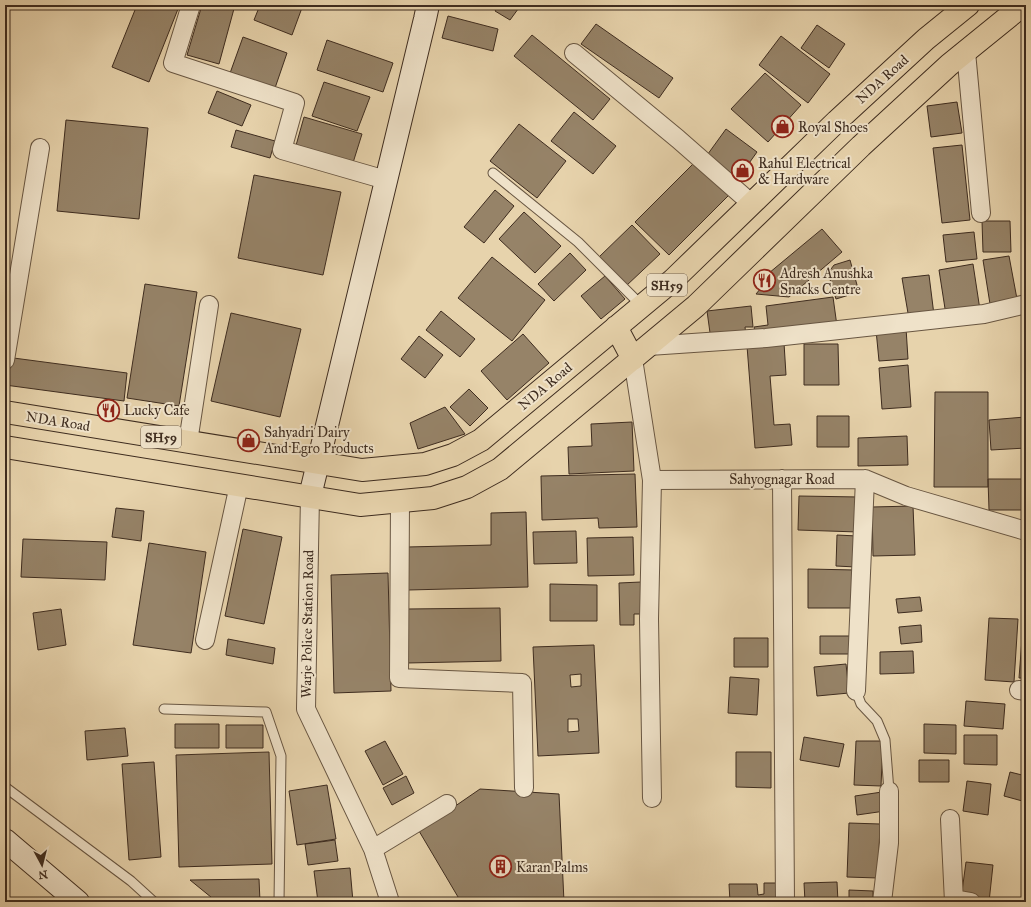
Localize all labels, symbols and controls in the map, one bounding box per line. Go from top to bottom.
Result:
street label: NDA Road [853,51,912,107]
shop icon: Royal Shoes [769,114,795,140]
place label: Royal Shoes [798,119,868,136]
place label: Rahul Electrical & Hardware [758,155,851,188]
shop icon: Rahul Electrical & Hardware [730,158,756,184]
place label: Adresh Anushka Snacks Centre [779,265,873,298]
restaurant icon: Adresh Anushka Snacks Centre [751,268,777,294]
road number: SH59 [647,274,687,296]
street label: NDA Road [515,359,576,414]
restaurant icon: Lucky Cafe [95,397,121,423]
place label: Lucky Cafe [124,402,190,419]
street label: NDA Road [25,408,91,435]
place label: Sahyadri Dairy And Egro Products [263,424,374,457]
road number: SH59 [141,426,181,448]
shop icon: Sahyadri Dairy And Egro Products [236,427,262,453]
street label: Sahyognagar Road [729,471,835,488]
street label: Warje Police Station Road [298,550,317,698]
north arrow [22,845,62,885]
building icon: Karan Palms [488,854,514,880]
place label: Karan Palms [516,859,588,876]
text: N [37,867,49,882]

